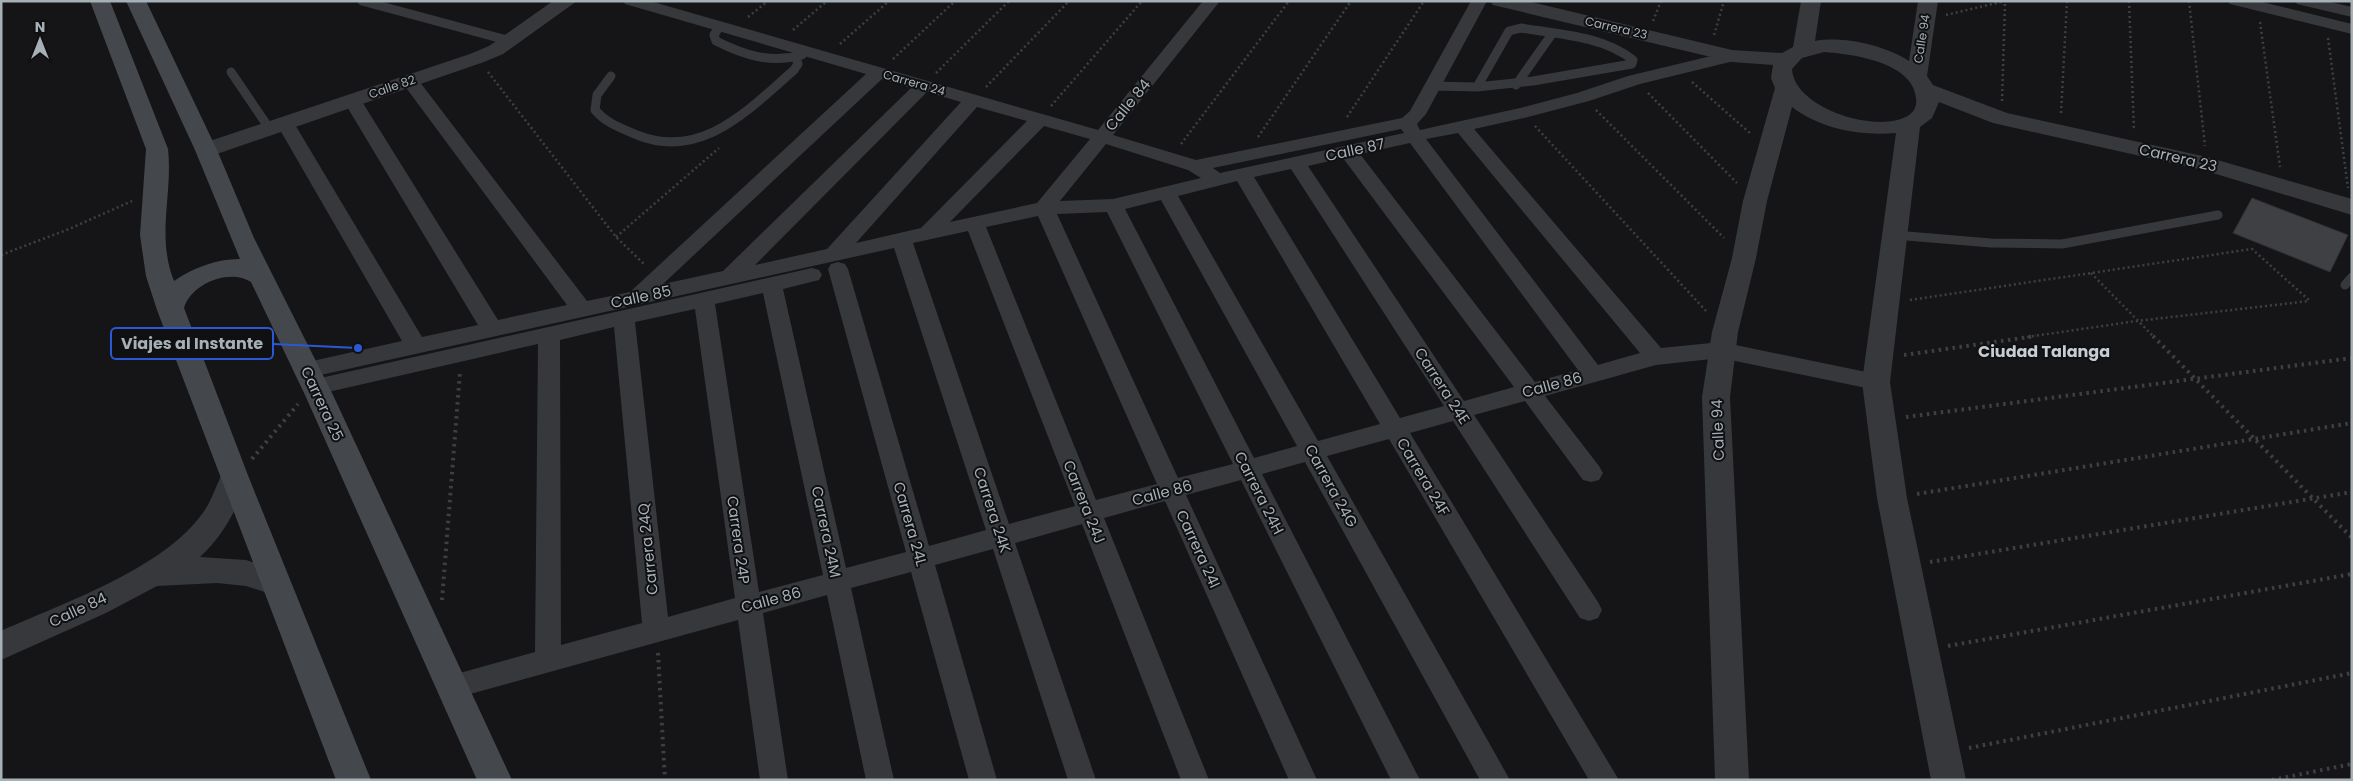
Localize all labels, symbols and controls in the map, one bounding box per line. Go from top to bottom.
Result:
street label: Carrera 23 [1583,12,1649,43]
street label: Calle 94 [1909,13,1934,64]
north arrow [15,15,65,65]
text: N [35,17,45,37]
street label: Carrera 24 [881,66,948,100]
street label: Calle 82 [366,71,418,102]
street label: Calle 84 [1100,74,1155,135]
street label: Calle 87 [1323,133,1386,166]
street label: Carrera 23 [2137,138,2219,177]
street label: Calle 85 [609,280,673,313]
callout: Viajes al Instante [111,328,273,359]
text: Viajes al Instante [121,332,263,355]
district label: Ciudad Talanga [1978,340,2110,363]
street label: Carrera 24E [1410,343,1475,428]
street label: Carrera 25 [296,363,349,444]
street label: Calle 86 [1519,366,1584,403]
street label: Calle 94 [1706,399,1729,461]
street label: Carrera 24F [1392,434,1455,520]
street label: Carrera 24G [1300,441,1363,531]
street label: Carrera 24H [1230,448,1289,538]
street label: Carrera 24J [1058,457,1111,547]
street label: Carrera 24K [969,464,1016,555]
street label: Calle 86 [1129,474,1194,511]
street label: Carrera 24L [888,479,933,569]
street label: Carrera 24M [807,484,846,580]
street label: Carrera 24P [722,495,755,586]
street label: Carrera 24Q [632,502,663,596]
street label: Carrera 24I [1171,506,1226,591]
street label: Calle 86 [738,581,803,618]
street label: Calle 84 [46,587,110,632]

